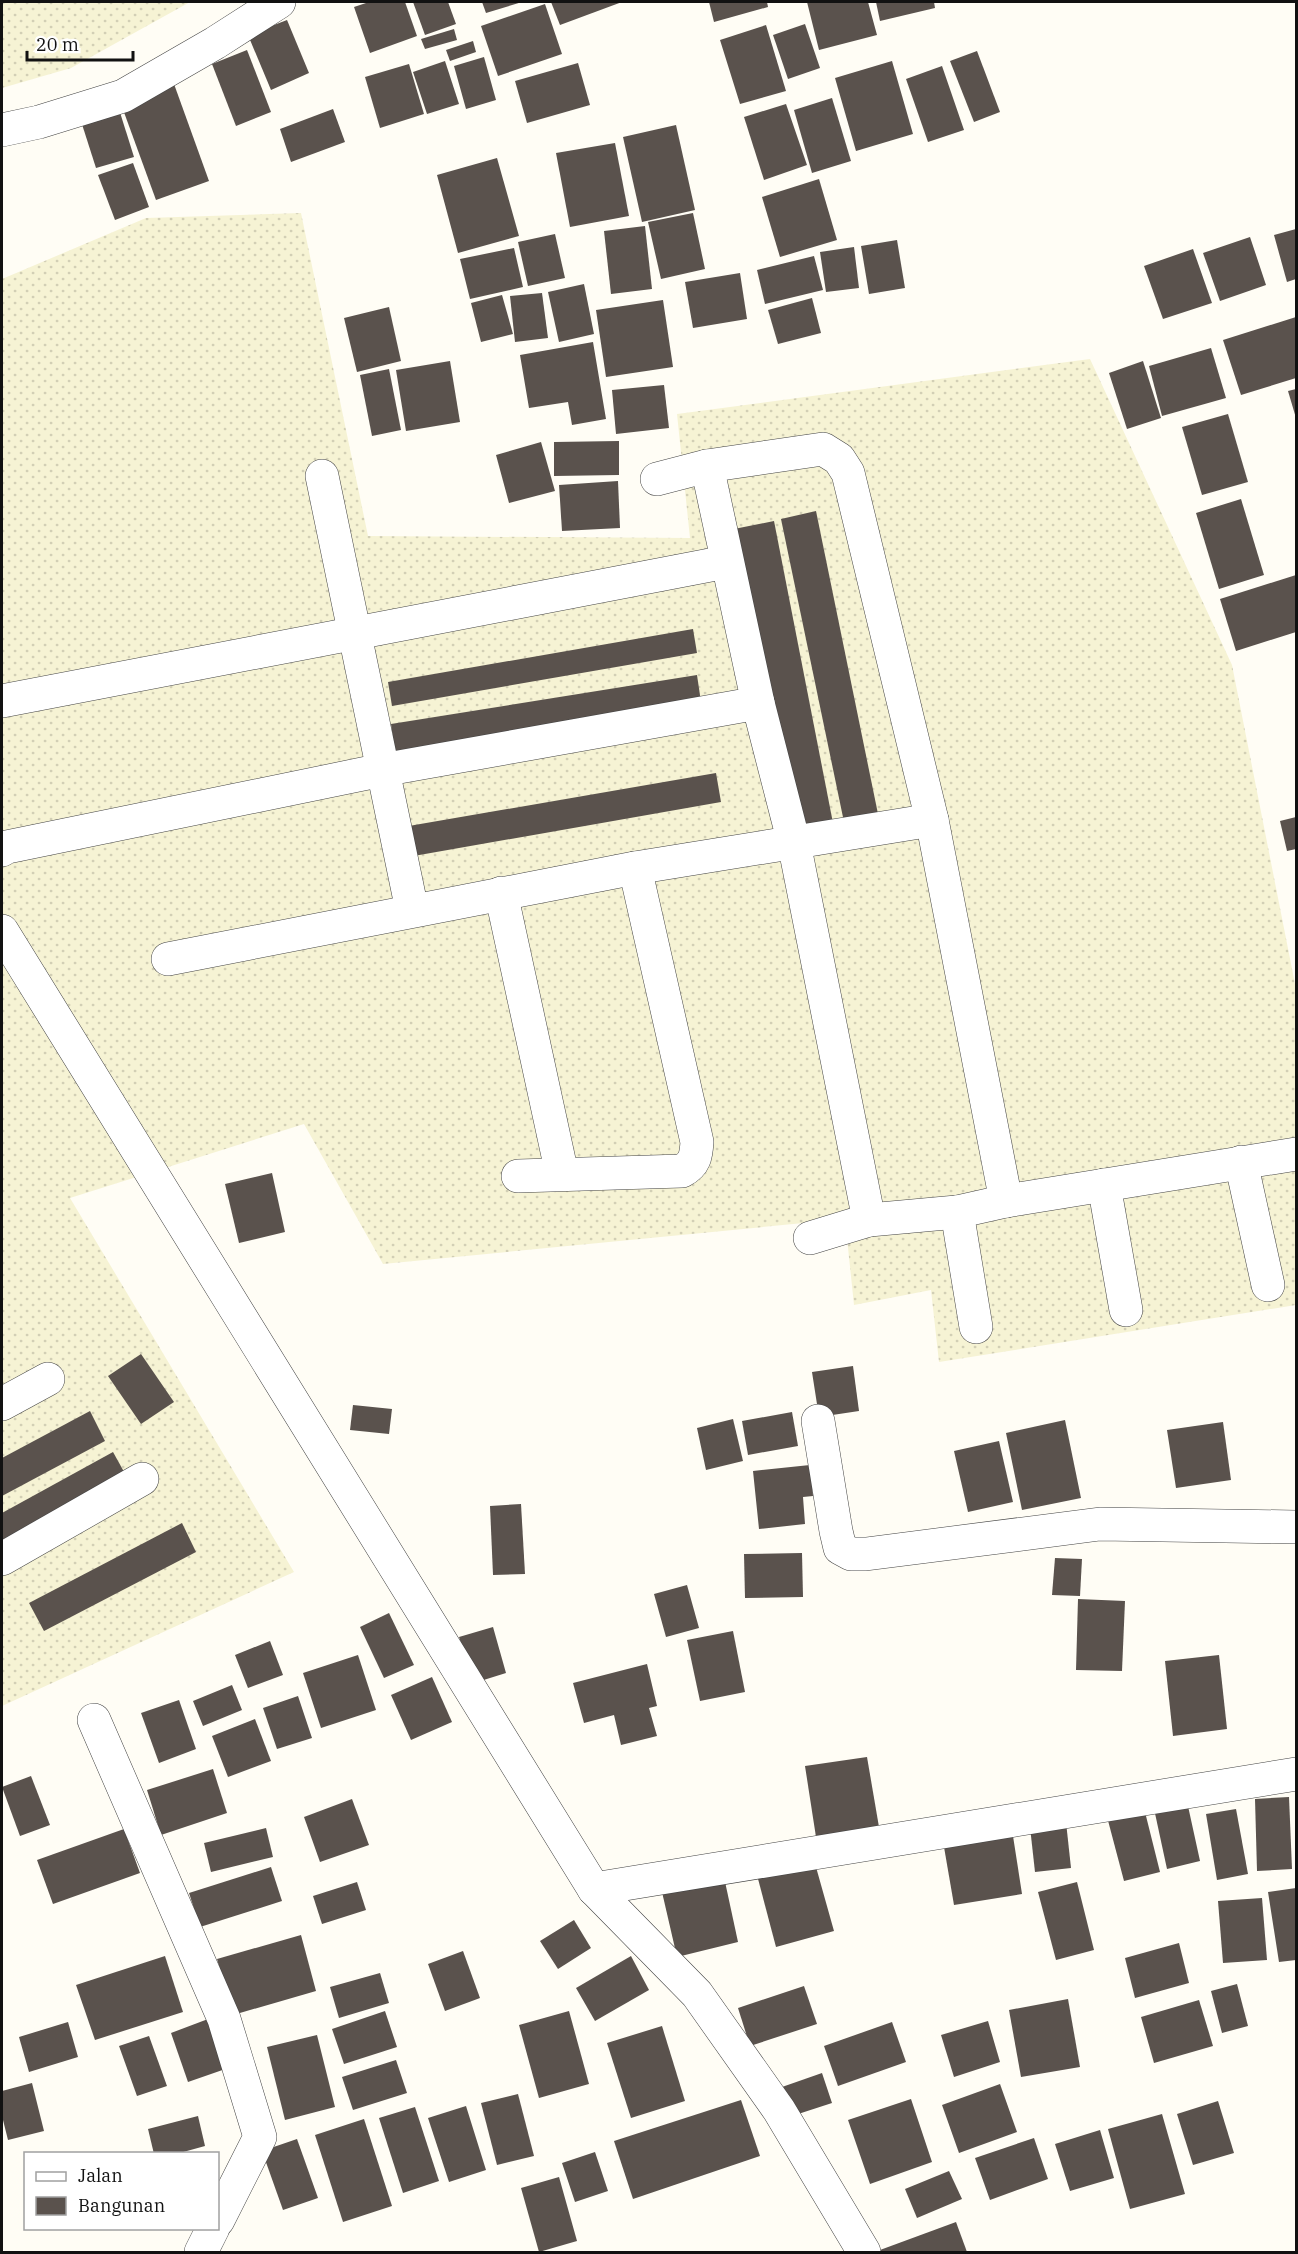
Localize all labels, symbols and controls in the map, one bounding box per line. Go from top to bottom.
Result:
scale bar [27,24,134,62]
text: 20 m [36,33,79,56]
legend [24,2152,219,2230]
text: Jalan [78,2164,123,2187]
text: Bangunan [78,2194,165,2217]

